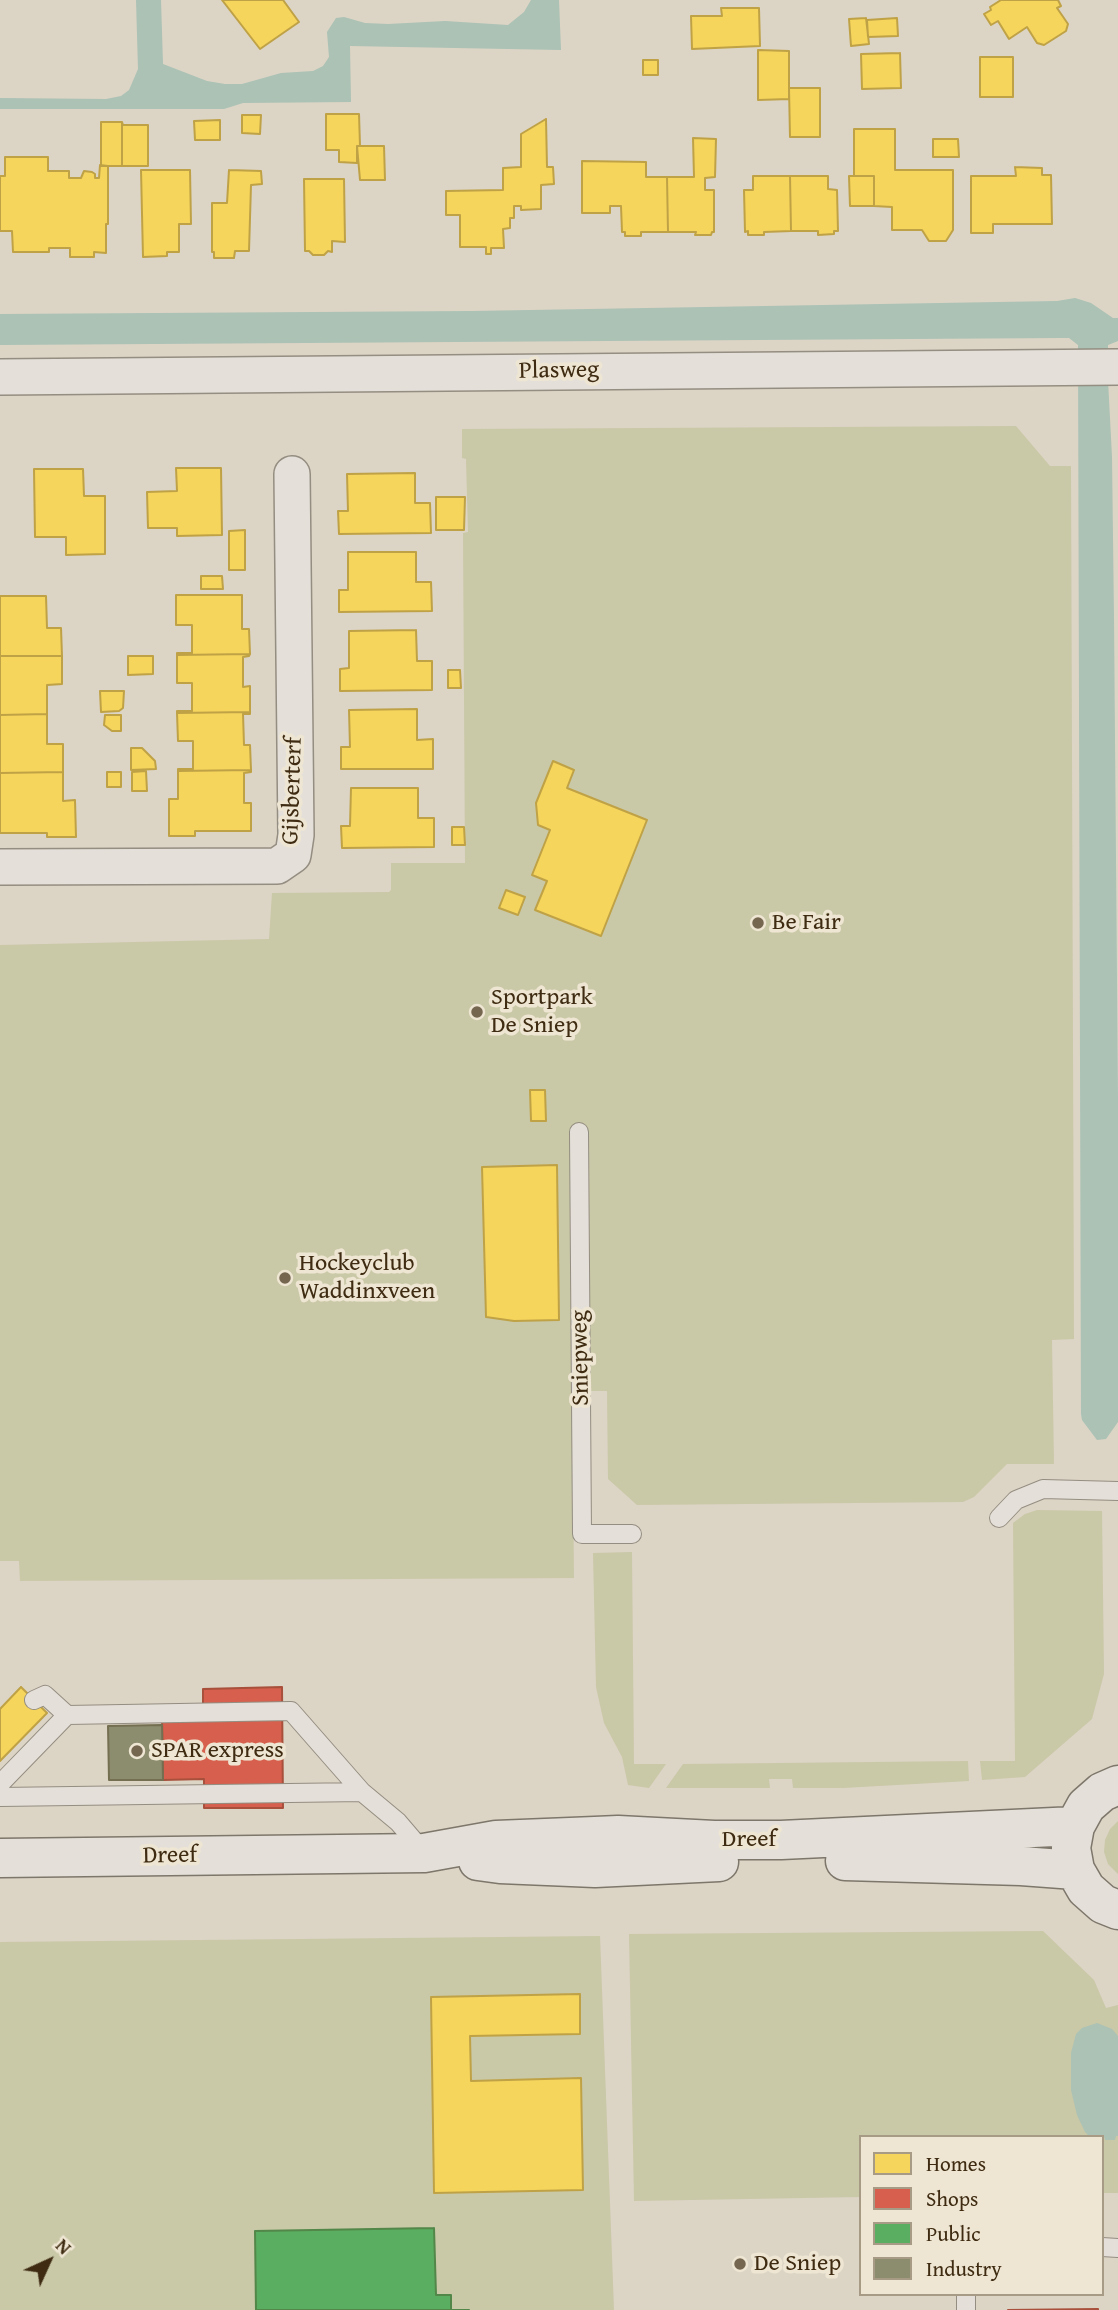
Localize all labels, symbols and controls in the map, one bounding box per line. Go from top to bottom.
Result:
street label: Plasweg [519,356,599,386]
street label: Gijsberterf [277,737,309,845]
place label: Be Fair [772,909,841,937]
marker: Be Fair [750,915,766,931]
place label: Sportpark De Sniep [491,984,593,1040]
marker: Sportpark De Sniep [469,1004,485,1020]
place label: Hockeyclub Waddinxveen [299,1250,435,1306]
marker: Hockeyclub Waddinxveen [277,1270,293,1286]
street label: Sniepweg [566,1310,596,1406]
place label: SPAR express [151,1737,284,1765]
marker: SPAR express [129,1743,145,1759]
street label: Dreef [722,1826,776,1854]
street label: Dreef [143,1841,197,1871]
legend [859,2135,1104,2296]
text: Homes [926,2148,986,2179]
text: Shops [926,2183,978,2214]
text: Public [926,2218,981,2249]
north arrow [14,2226,84,2296]
text: N [49,2232,78,2261]
place label: De Sniep [754,2250,841,2278]
text: Industry [926,2253,1002,2284]
marker: De Sniep [732,2256,748,2272]

